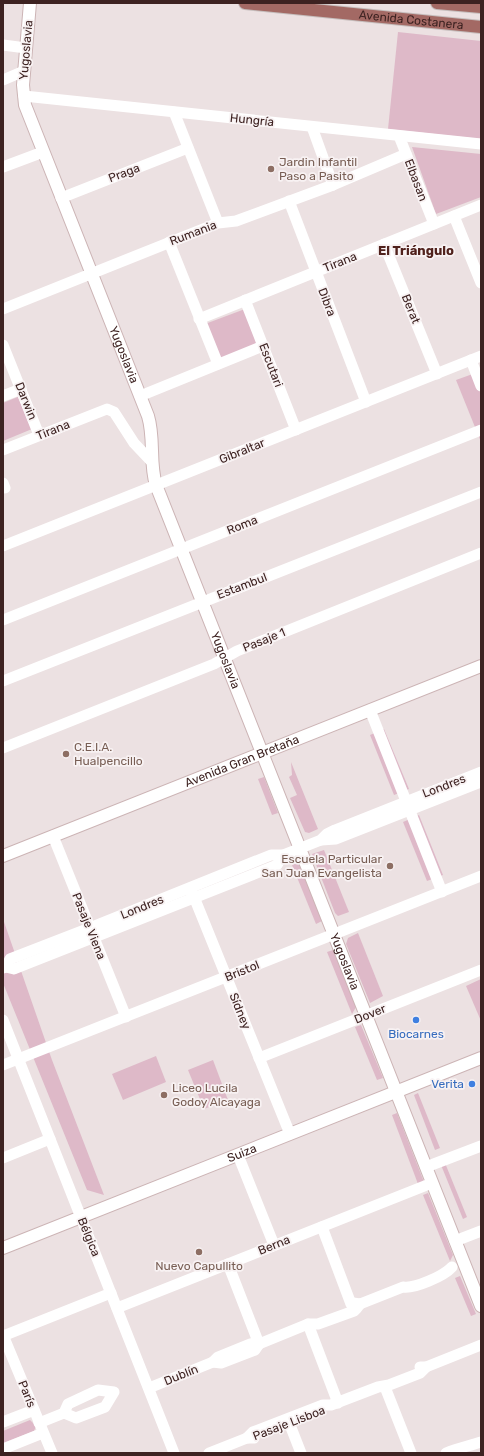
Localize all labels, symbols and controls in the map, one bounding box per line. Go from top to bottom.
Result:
street label: Avenida Costanera [358,8,464,32]
street label: Yugoslavia [16,20,36,80]
street label: Hungría [229,111,275,129]
place label: Jardin Infantil Paso a Pasito [279,155,357,183]
street label: Elbasan [402,157,430,203]
street label: Praga [106,161,142,185]
marker: Jardin Infantil Paso a Pasito [266,164,276,174]
street label: Rumania [168,218,218,248]
district label: El Triángulo [378,243,454,258]
street label: Tirana [321,249,359,275]
street label: Dibra [315,286,339,318]
street label: Berat [399,292,423,326]
street label: Yugoslavia [106,324,141,385]
street label: Escutari [256,341,286,389]
street label: Darwin [12,380,40,422]
street label: Tirana [34,417,72,443]
street label: Gibraltar [217,435,267,467]
street label: Roma [225,513,259,537]
street label: Estambul [215,570,269,602]
street label: Pasaje 1 [241,625,287,655]
street label: Yugoslavia [208,630,243,691]
street label: Avenida Gran Bretaña [183,732,301,790]
place label: C.E.I.A. Hualpencillo [74,740,143,768]
marker: C.E.I.A. Hualpencillo [61,749,71,759]
street label: Londres [420,771,468,801]
place label: Escuela Particular San Juan Evangelista [262,852,382,880]
marker: Escuela Particular San Juan Evangelista [385,861,395,871]
street label: Pasaje Viena [69,891,109,961]
street label: Londres [118,892,166,922]
street label: Yugoslavia [327,931,362,992]
street label: Bristol [223,958,261,984]
street label: Sídney [226,991,254,1032]
street label: Dover [352,1001,388,1027]
marker: Biocarnes [411,1015,421,1025]
place label: Biocarnes [388,1027,444,1041]
place label: Verita [431,1077,464,1091]
marker: Verita [467,1079,477,1089]
place label: Liceo Lucila Godoy Alcayaga [172,1081,261,1109]
marker: Liceo Lucila Godoy Alcayaga [159,1090,169,1100]
street label: Suiza [225,1141,259,1165]
street label: Bélgica [75,1215,103,1259]
street label: Berna [256,1232,292,1258]
marker: Nuevo Capullito [194,1247,204,1257]
place label: Nuevo Capullito [155,1259,243,1273]
street label: Dublín [162,1362,200,1388]
street label: París [15,1378,39,1410]
street label: Pasaje Lisboa [251,1403,327,1443]

